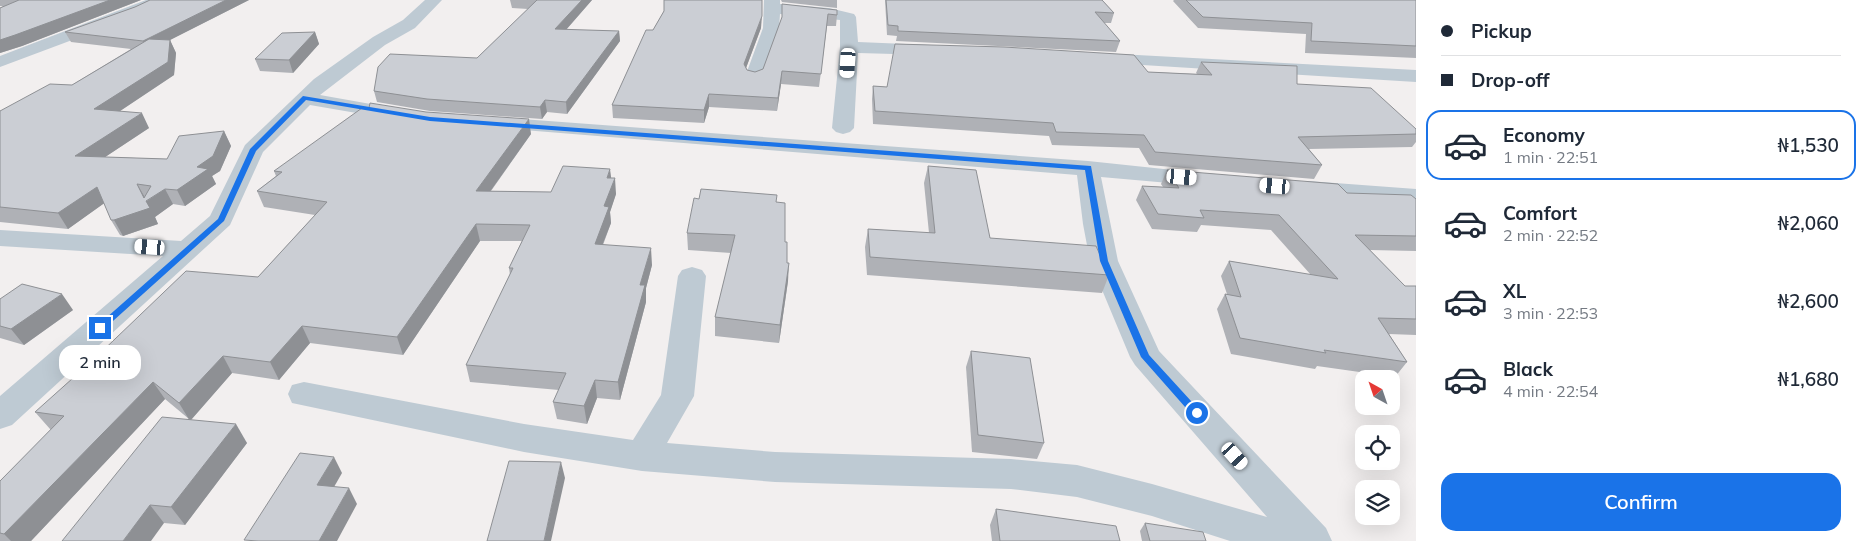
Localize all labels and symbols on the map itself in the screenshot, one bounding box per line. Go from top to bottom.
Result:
car [839,48,856,78]
car [1166,168,1197,186]
car [1259,177,1290,195]
car [134,238,165,256]
route end [89,317,111,339]
callout: 2 min [59,346,141,380]
north arrow [1355,370,1400,415]
route start [1186,402,1208,424]
car [1219,440,1250,472]

